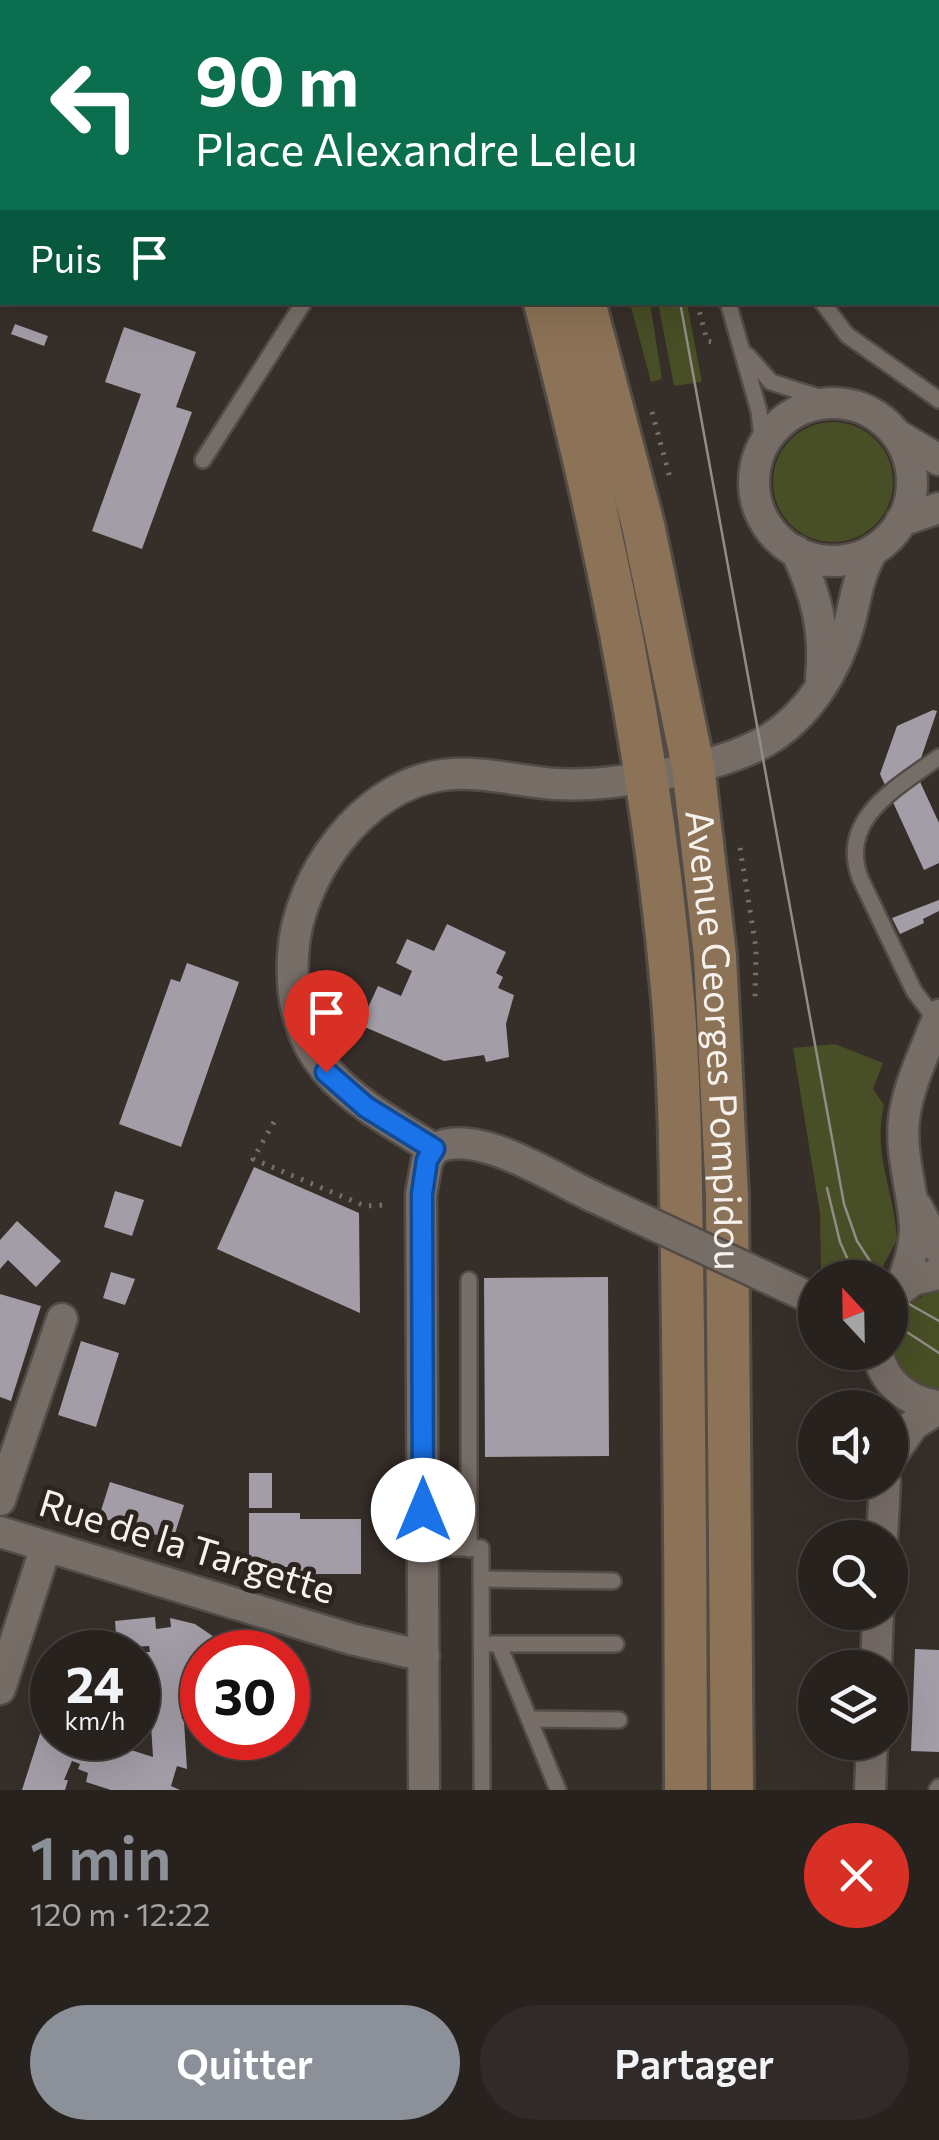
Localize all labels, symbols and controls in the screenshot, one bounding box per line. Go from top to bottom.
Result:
text: 90 m [195,35,359,120]
icon: left [30,40,160,170]
text: Place Alexandre Leleu [195,120,638,175]
icon: arrive [122,230,177,285]
text: Puis [30,234,102,281]
street label: Avenue Georges Pompidou [677,807,754,1271]
pin [284,970,369,1073]
icon: arrive [299,985,354,1040]
north arrow [798,1260,908,1370]
map controls [798,1260,908,1760]
button: sound [798,1390,908,1500]
position arrow [371,1458,475,1562]
street label: Rue de la Targette [34,1477,341,1612]
button: search [798,1520,908,1630]
speed limit sign: 30 [180,1630,310,1760]
button: layers [798,1650,908,1760]
text: 24 [66,1652,124,1713]
text: km/h [65,1705,125,1735]
text: 1 min [30,1819,171,1892]
button: close [804,1823,909,1928]
text: 120 m · 12:22 [30,1893,211,1933]
button: Quitter [30,2005,460,2120]
button: Partager [480,2005,909,2120]

